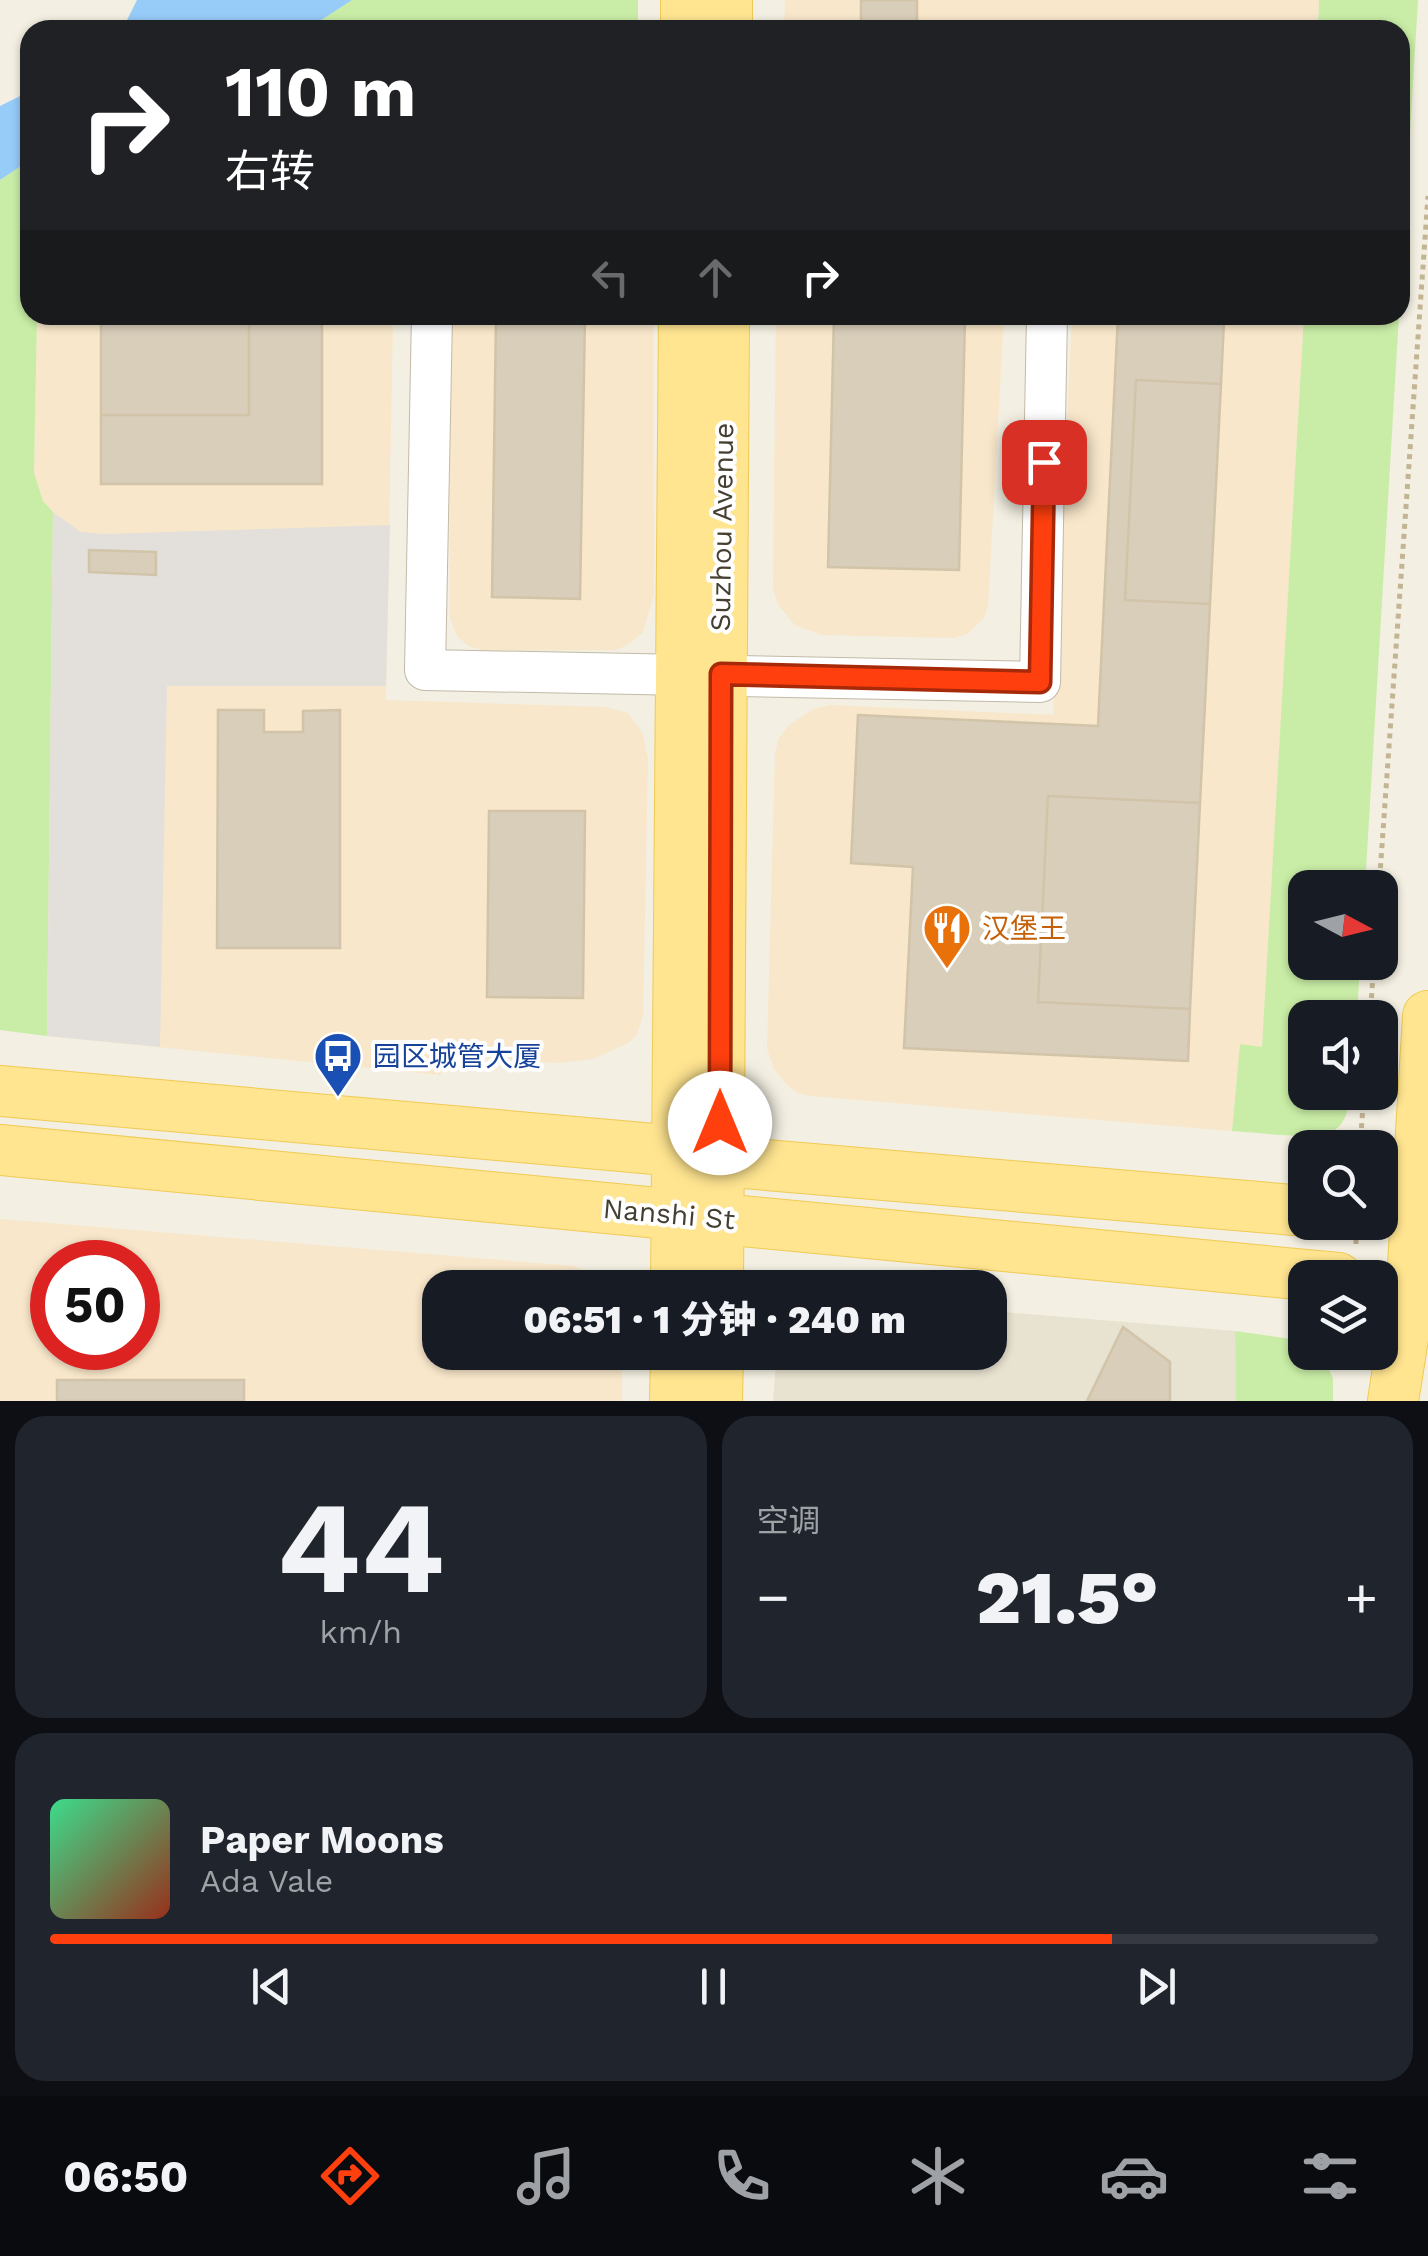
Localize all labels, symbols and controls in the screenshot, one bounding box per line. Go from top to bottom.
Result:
text: 110 m [225,51,416,133]
icon: right [60,60,190,190]
text: 右转 [225,145,315,198]
icon: left [583,250,638,305]
icon: ahead [688,250,743,305]
icon: right [793,250,848,305]
pin [1002,420,1087,505]
street label: Suzhou Avenue [704,422,740,632]
icon: arrive [1017,435,1072,490]
north arrow [1288,870,1398,980]
map controls [1288,870,1398,1370]
restaurant icon: 汉堡王 [921,902,973,970]
place label: 汉堡王 [982,912,1066,945]
button: sound [1288,1000,1398,1110]
bus stop icon: 园区城管大厦 [312,1030,364,1098]
place label: 园区城管大厦 [373,1040,541,1073]
position arrow [668,1071,772,1175]
button: search [1288,1130,1398,1240]
street label: Nanshi St [602,1192,737,1236]
speed limit sign: 50 [30,1240,160,1370]
button: layers [1288,1260,1398,1370]
text: 06:51 · 1 分钟 · 240 m [523,1298,906,1342]
text: 44 [277,1471,445,1624]
text: 空调 [757,1502,821,1540]
text: 21.5° [976,1553,1159,1641]
text: − [757,1565,790,1629]
text: + [1345,1565,1378,1629]
text: km/h [320,1613,402,1651]
text: Paper Moons [200,1818,444,1862]
text: Ada Vale [200,1862,333,1900]
icon: previous [244,1959,299,2014]
icon: pause [686,1959,741,2014]
icon: next [1129,1959,1184,2014]
icon: directions [315,2141,385,2211]
icon: music [511,2141,581,2211]
icon: phone [707,2141,777,2211]
icon: climate [903,2141,973,2211]
icon: car [1099,2141,1169,2211]
icon: filters [1295,2141,1365,2211]
text: 06:50 [63,2150,189,2203]

